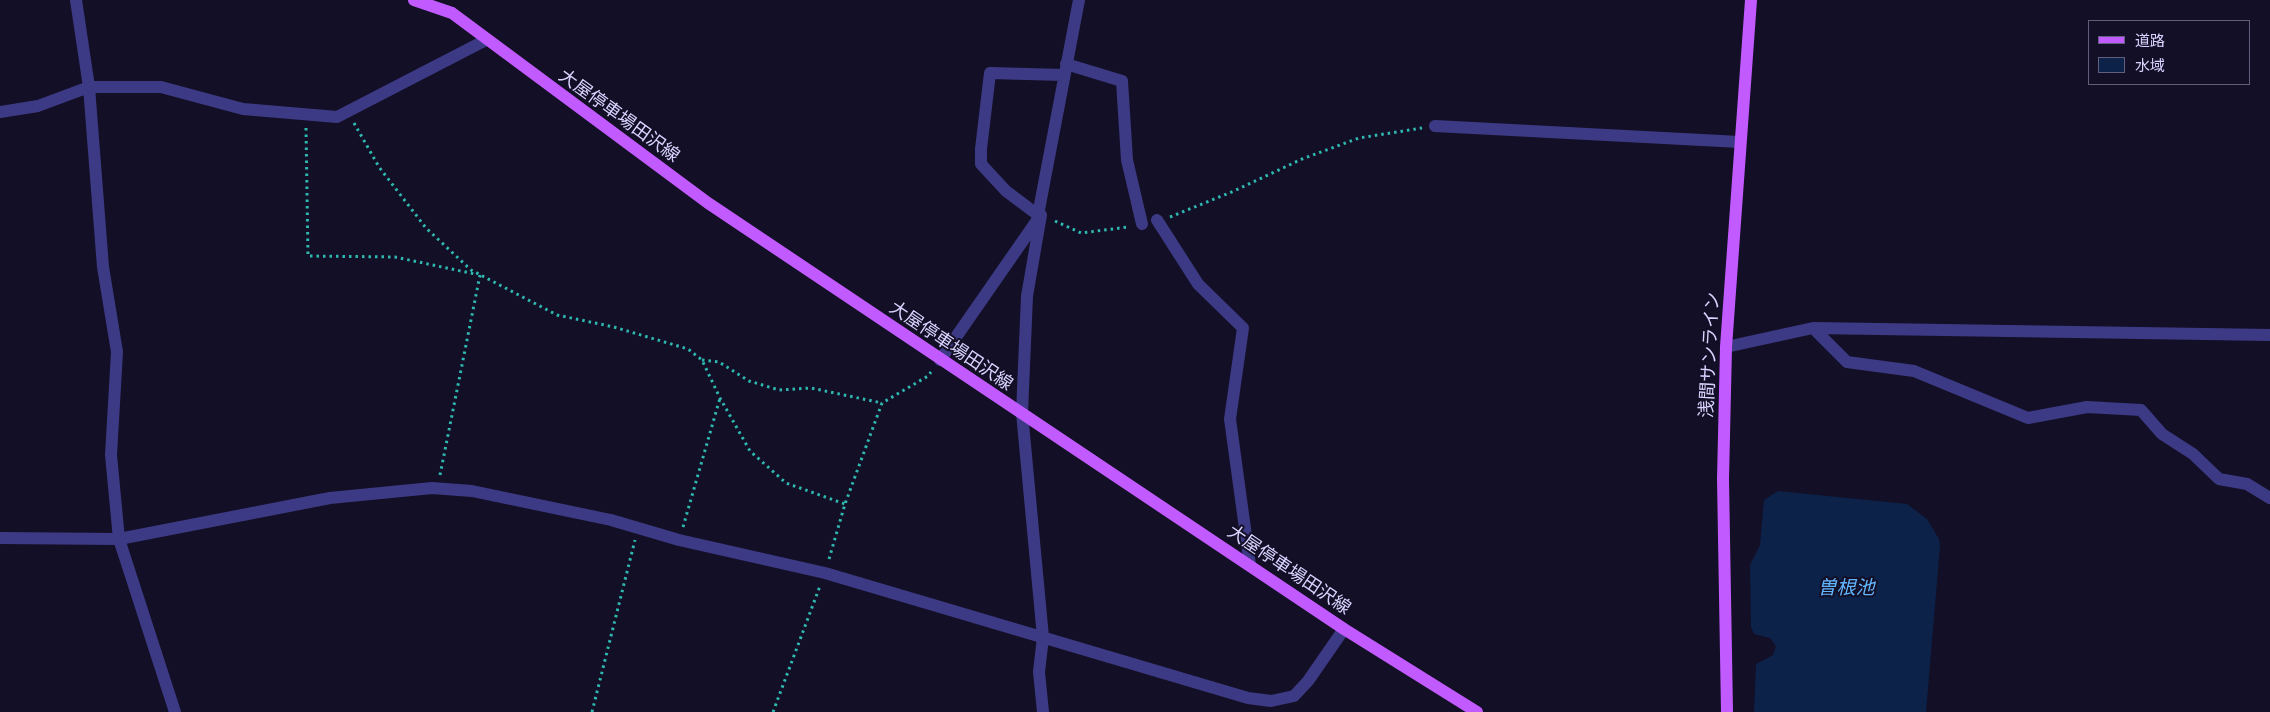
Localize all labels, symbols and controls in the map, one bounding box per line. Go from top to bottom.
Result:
legend [2088,20,2250,85]
text: 道路 [2135,34,2165,49]
text: 水域 [2135,59,2165,74]
street label: 大屋停車場田沢線 [554,65,684,167]
street label: 浅間サンライン [1696,292,1724,418]
street label: 大屋停車場田沢線 [885,297,1017,395]
street label: 大屋停車場田沢線 [1223,521,1355,619]
water label: 曽根池 [1818,577,1874,599]

